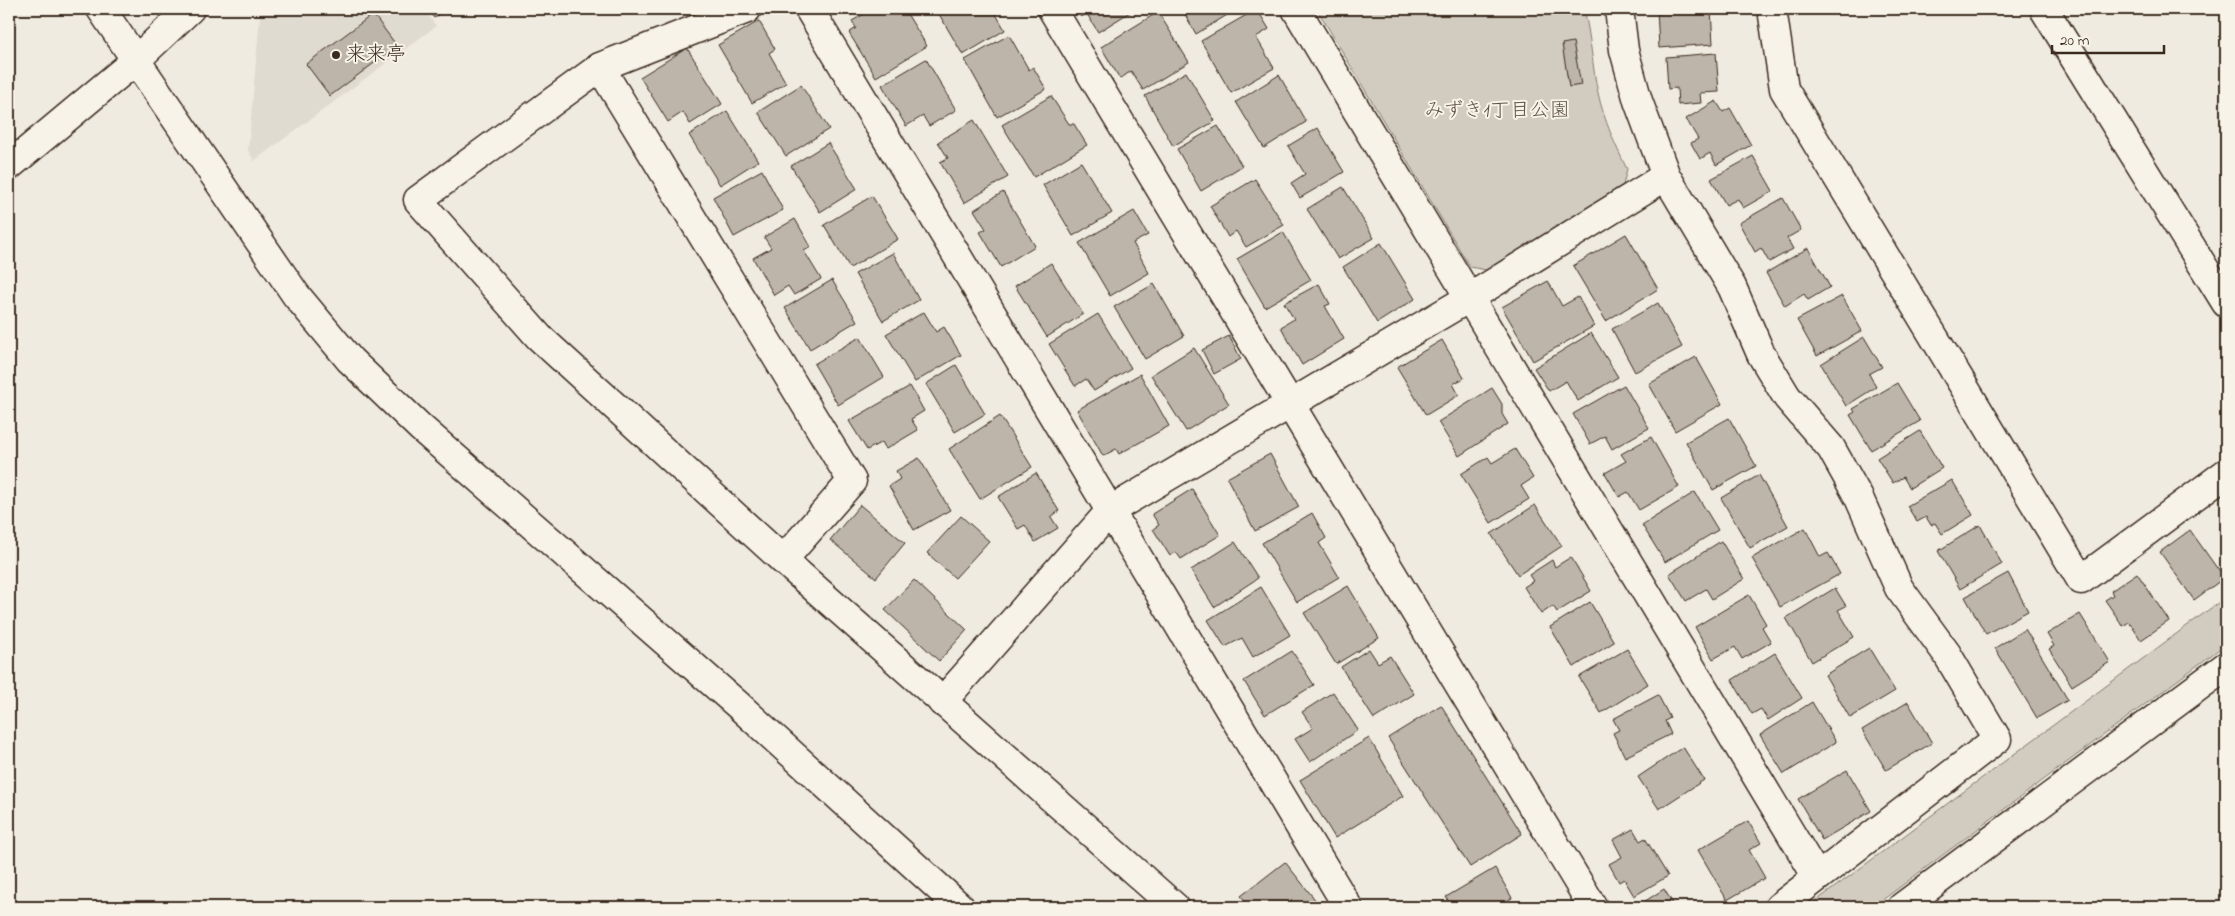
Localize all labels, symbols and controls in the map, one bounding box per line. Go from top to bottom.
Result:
scale bar [2052,22,2165,54]
text: 20 m [2060,30,2090,52]
place label: 来来亭 [346,41,406,70]
marker: 来来亭 [330,49,342,61]
park label: みずき1丁目公園 [1424,97,1570,126]

